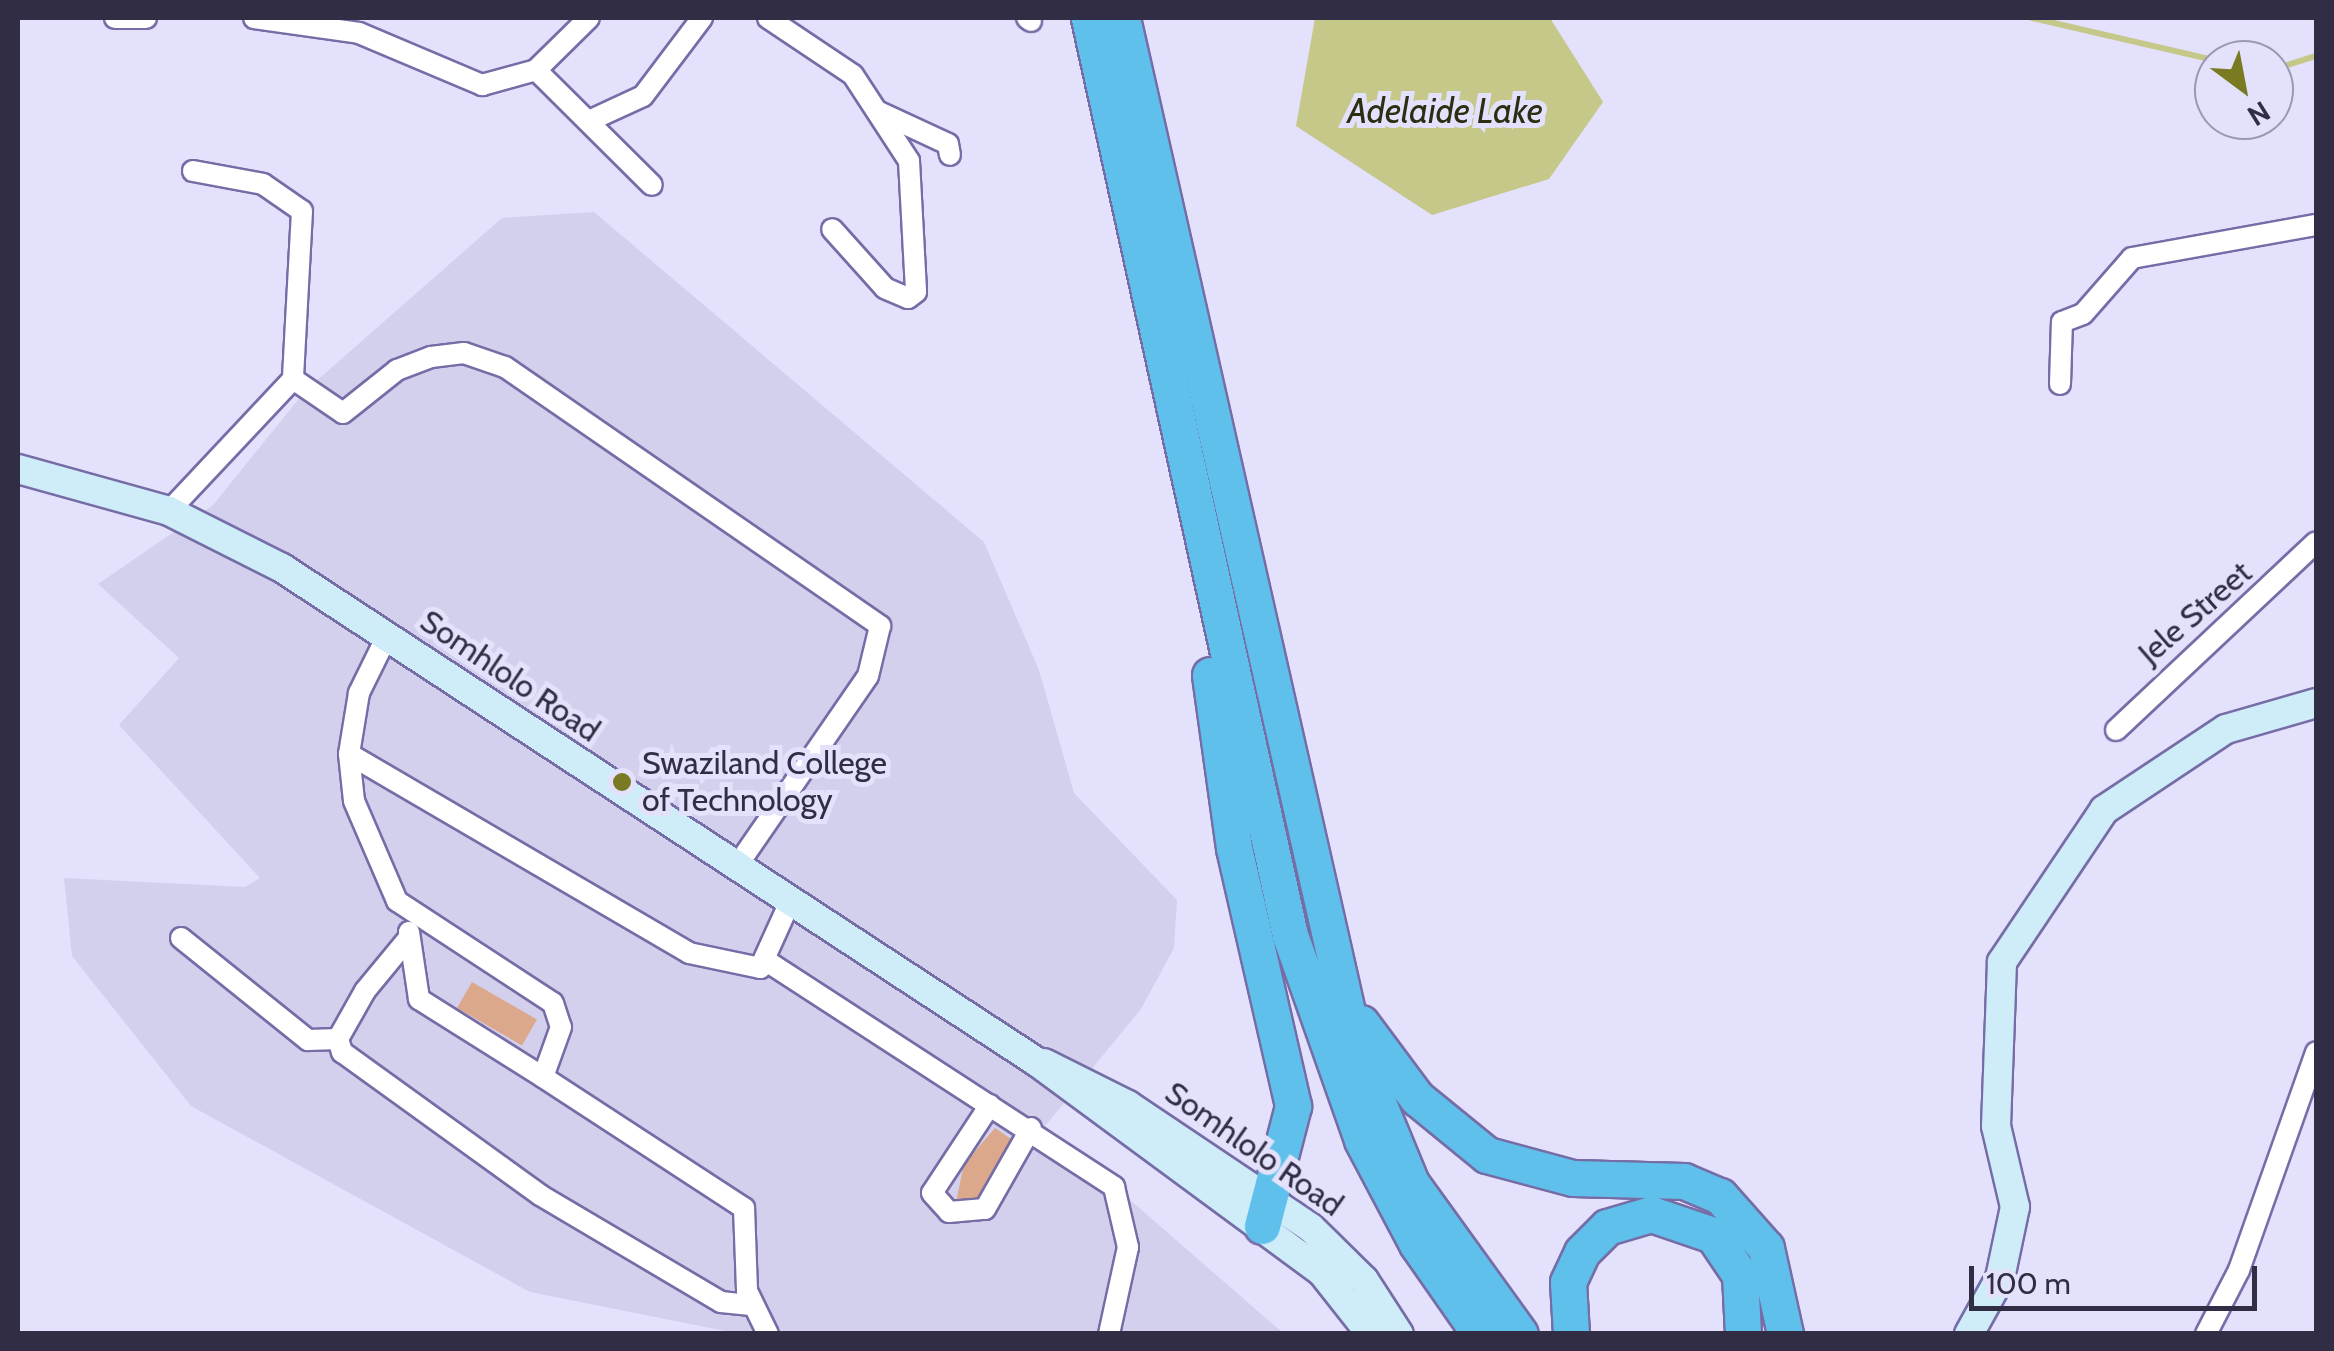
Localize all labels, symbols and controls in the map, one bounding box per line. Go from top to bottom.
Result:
north arrow [2194,40,2294,140]
water label: Adelaide Lake [1347,90,1543,132]
text: N [2241,94,2276,133]
street label: Jele Street [2131,553,2259,673]
street label: Somhlolo Road [413,602,607,750]
place label: Swaziland College of Technology [642,745,887,820]
marker: Swaziland College of Technology [611,771,633,793]
street label: Somhlolo Road [1158,1074,1350,1224]
scale bar [1974,1246,2262,1308]
text: 100 m [1986,1265,2071,1302]

